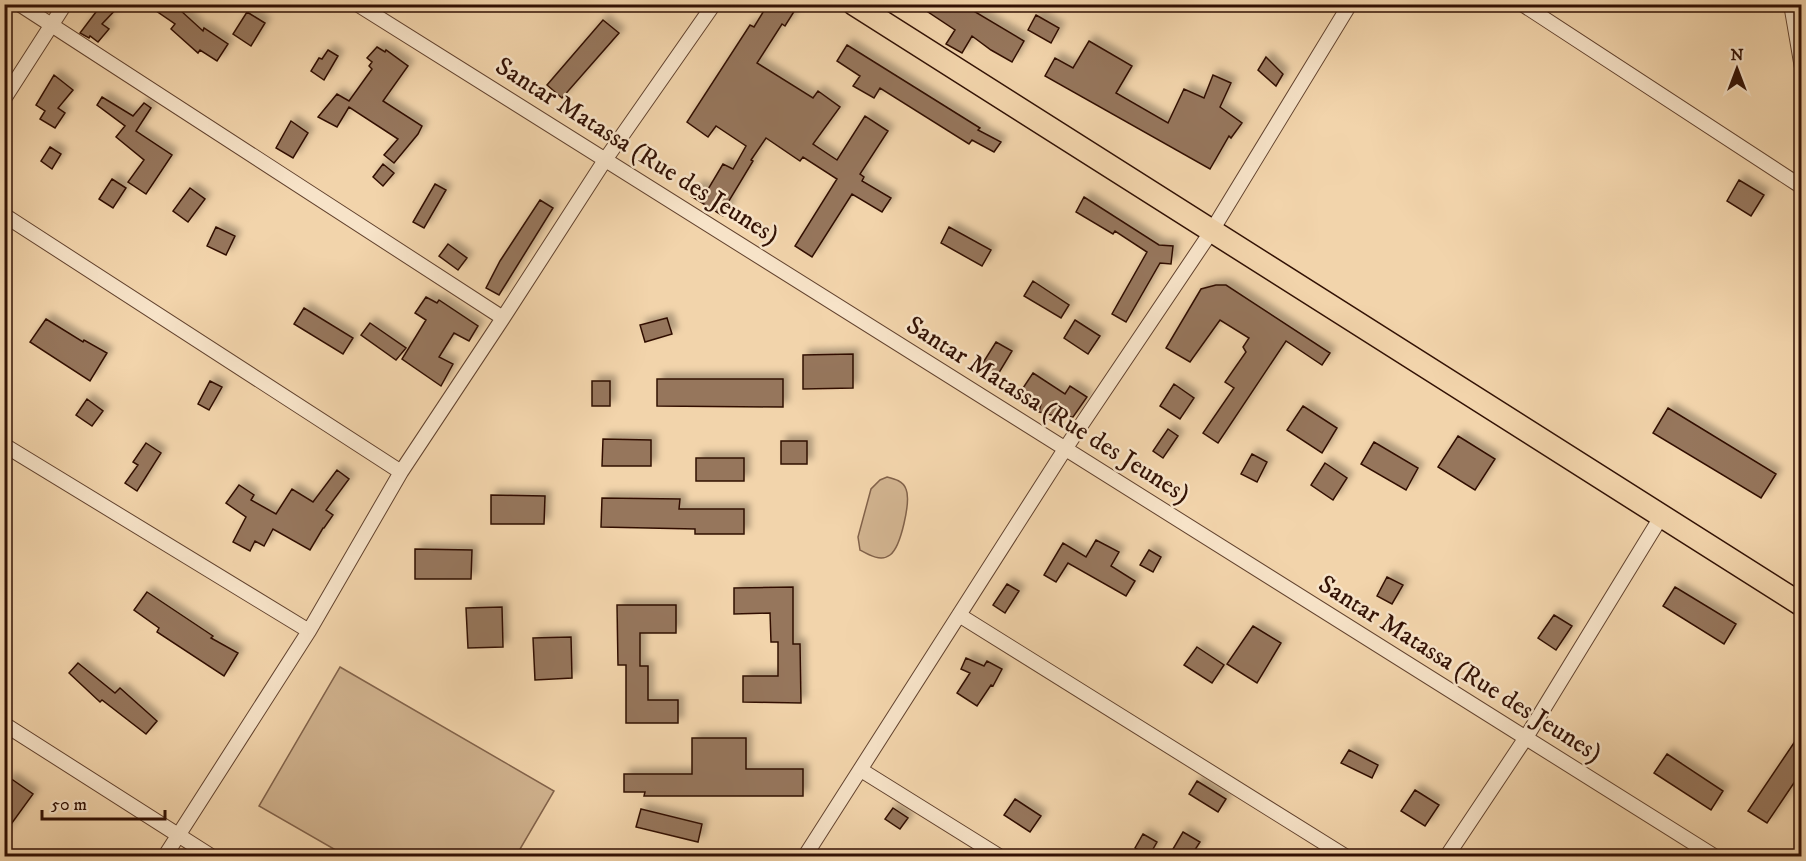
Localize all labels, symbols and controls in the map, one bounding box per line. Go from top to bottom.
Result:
north arrow [1707,39,1767,99]
text: N [1730,45,1744,65]
street label: Santar Matassa (Rue des Jeunes) [489,50,785,252]
street label: Santar Matassa (Rue des Jeunes) [900,309,1196,511]
street label: Santar Matassa (Rue des Jeunes) [1312,568,1608,770]
scale bar [42,783,165,821]
text: 50 m [51,794,87,816]

